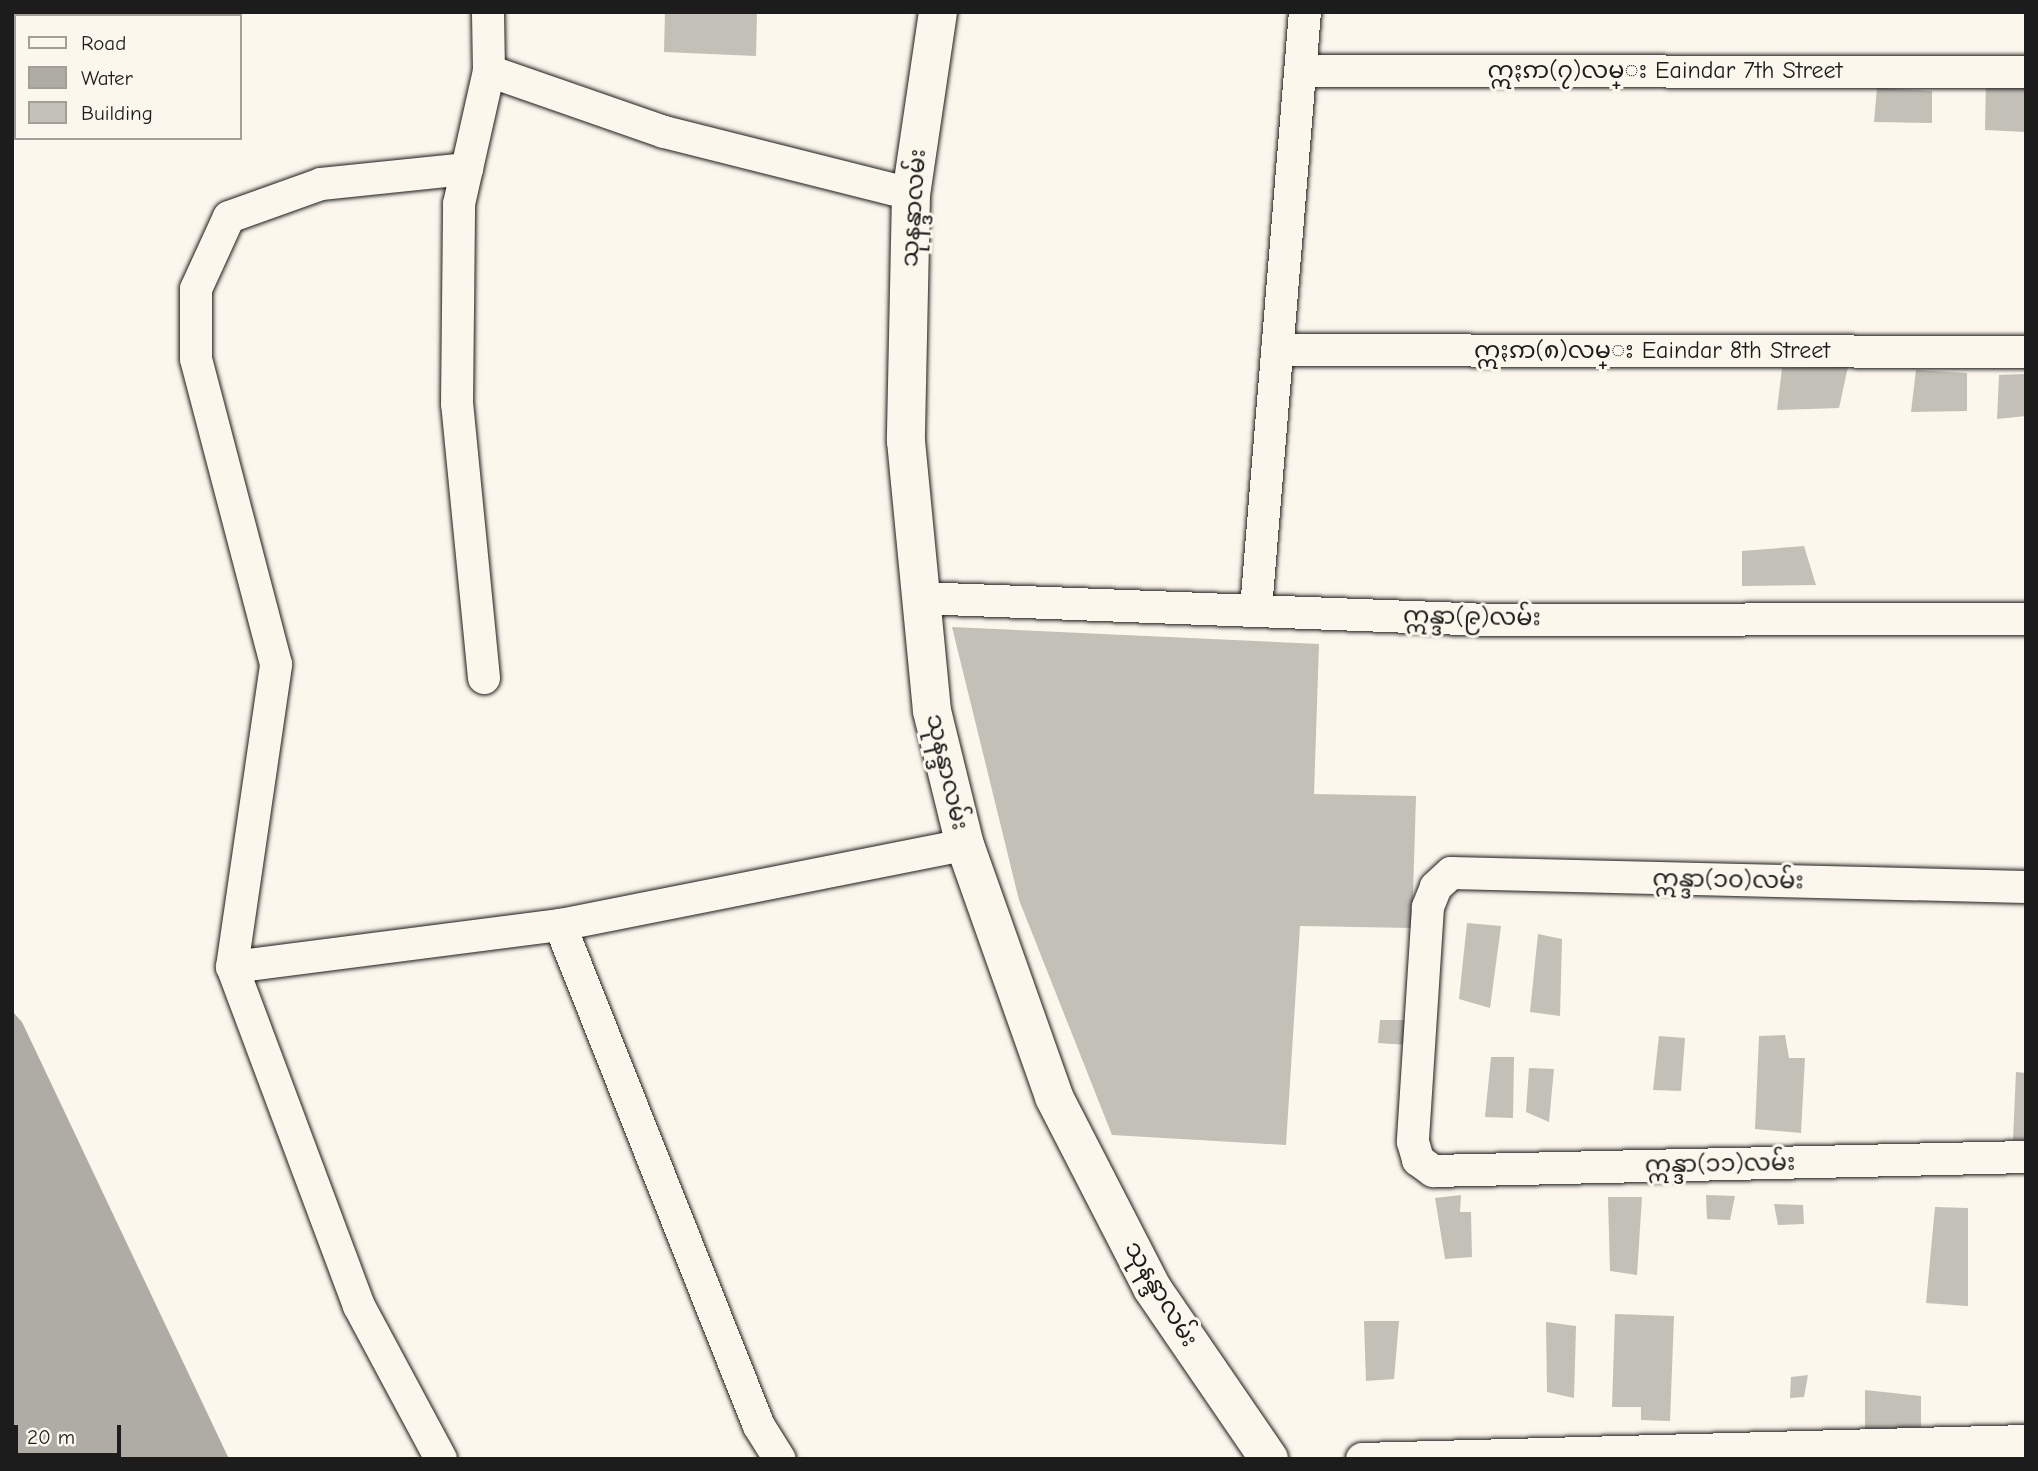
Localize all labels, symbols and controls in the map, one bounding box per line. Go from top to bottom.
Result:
legend [14,14,242,140]
text: Road [81,31,126,55]
street label: ဣႏၵာ(၇)လမ္း Eaindar 7th Street [1488,57,1842,85]
text: Water [81,66,133,90]
text: Building [81,101,153,125]
street label: သုနန္ဒာလမ်း [896,148,932,268]
street label: ဣႏၵာ(၈)လမ္း Eaindar 8th Street [1474,337,1830,365]
street label: ဣန္ဒာ(၉)လမ်း [1403,601,1541,633]
street label: သုနန္ဒာလမ်း [920,711,974,833]
street label: ဣန္ဒာ(၁၀)လမ်း [1652,864,1804,896]
street label: ဣန္ဒာ(၁၁)လမ်း [1645,1148,1795,1180]
street label: သုနန္ဒာလမ်း [1118,1236,1204,1352]
scale bar [18,1412,124,1456]
text: 20 m [27,1425,75,1449]

